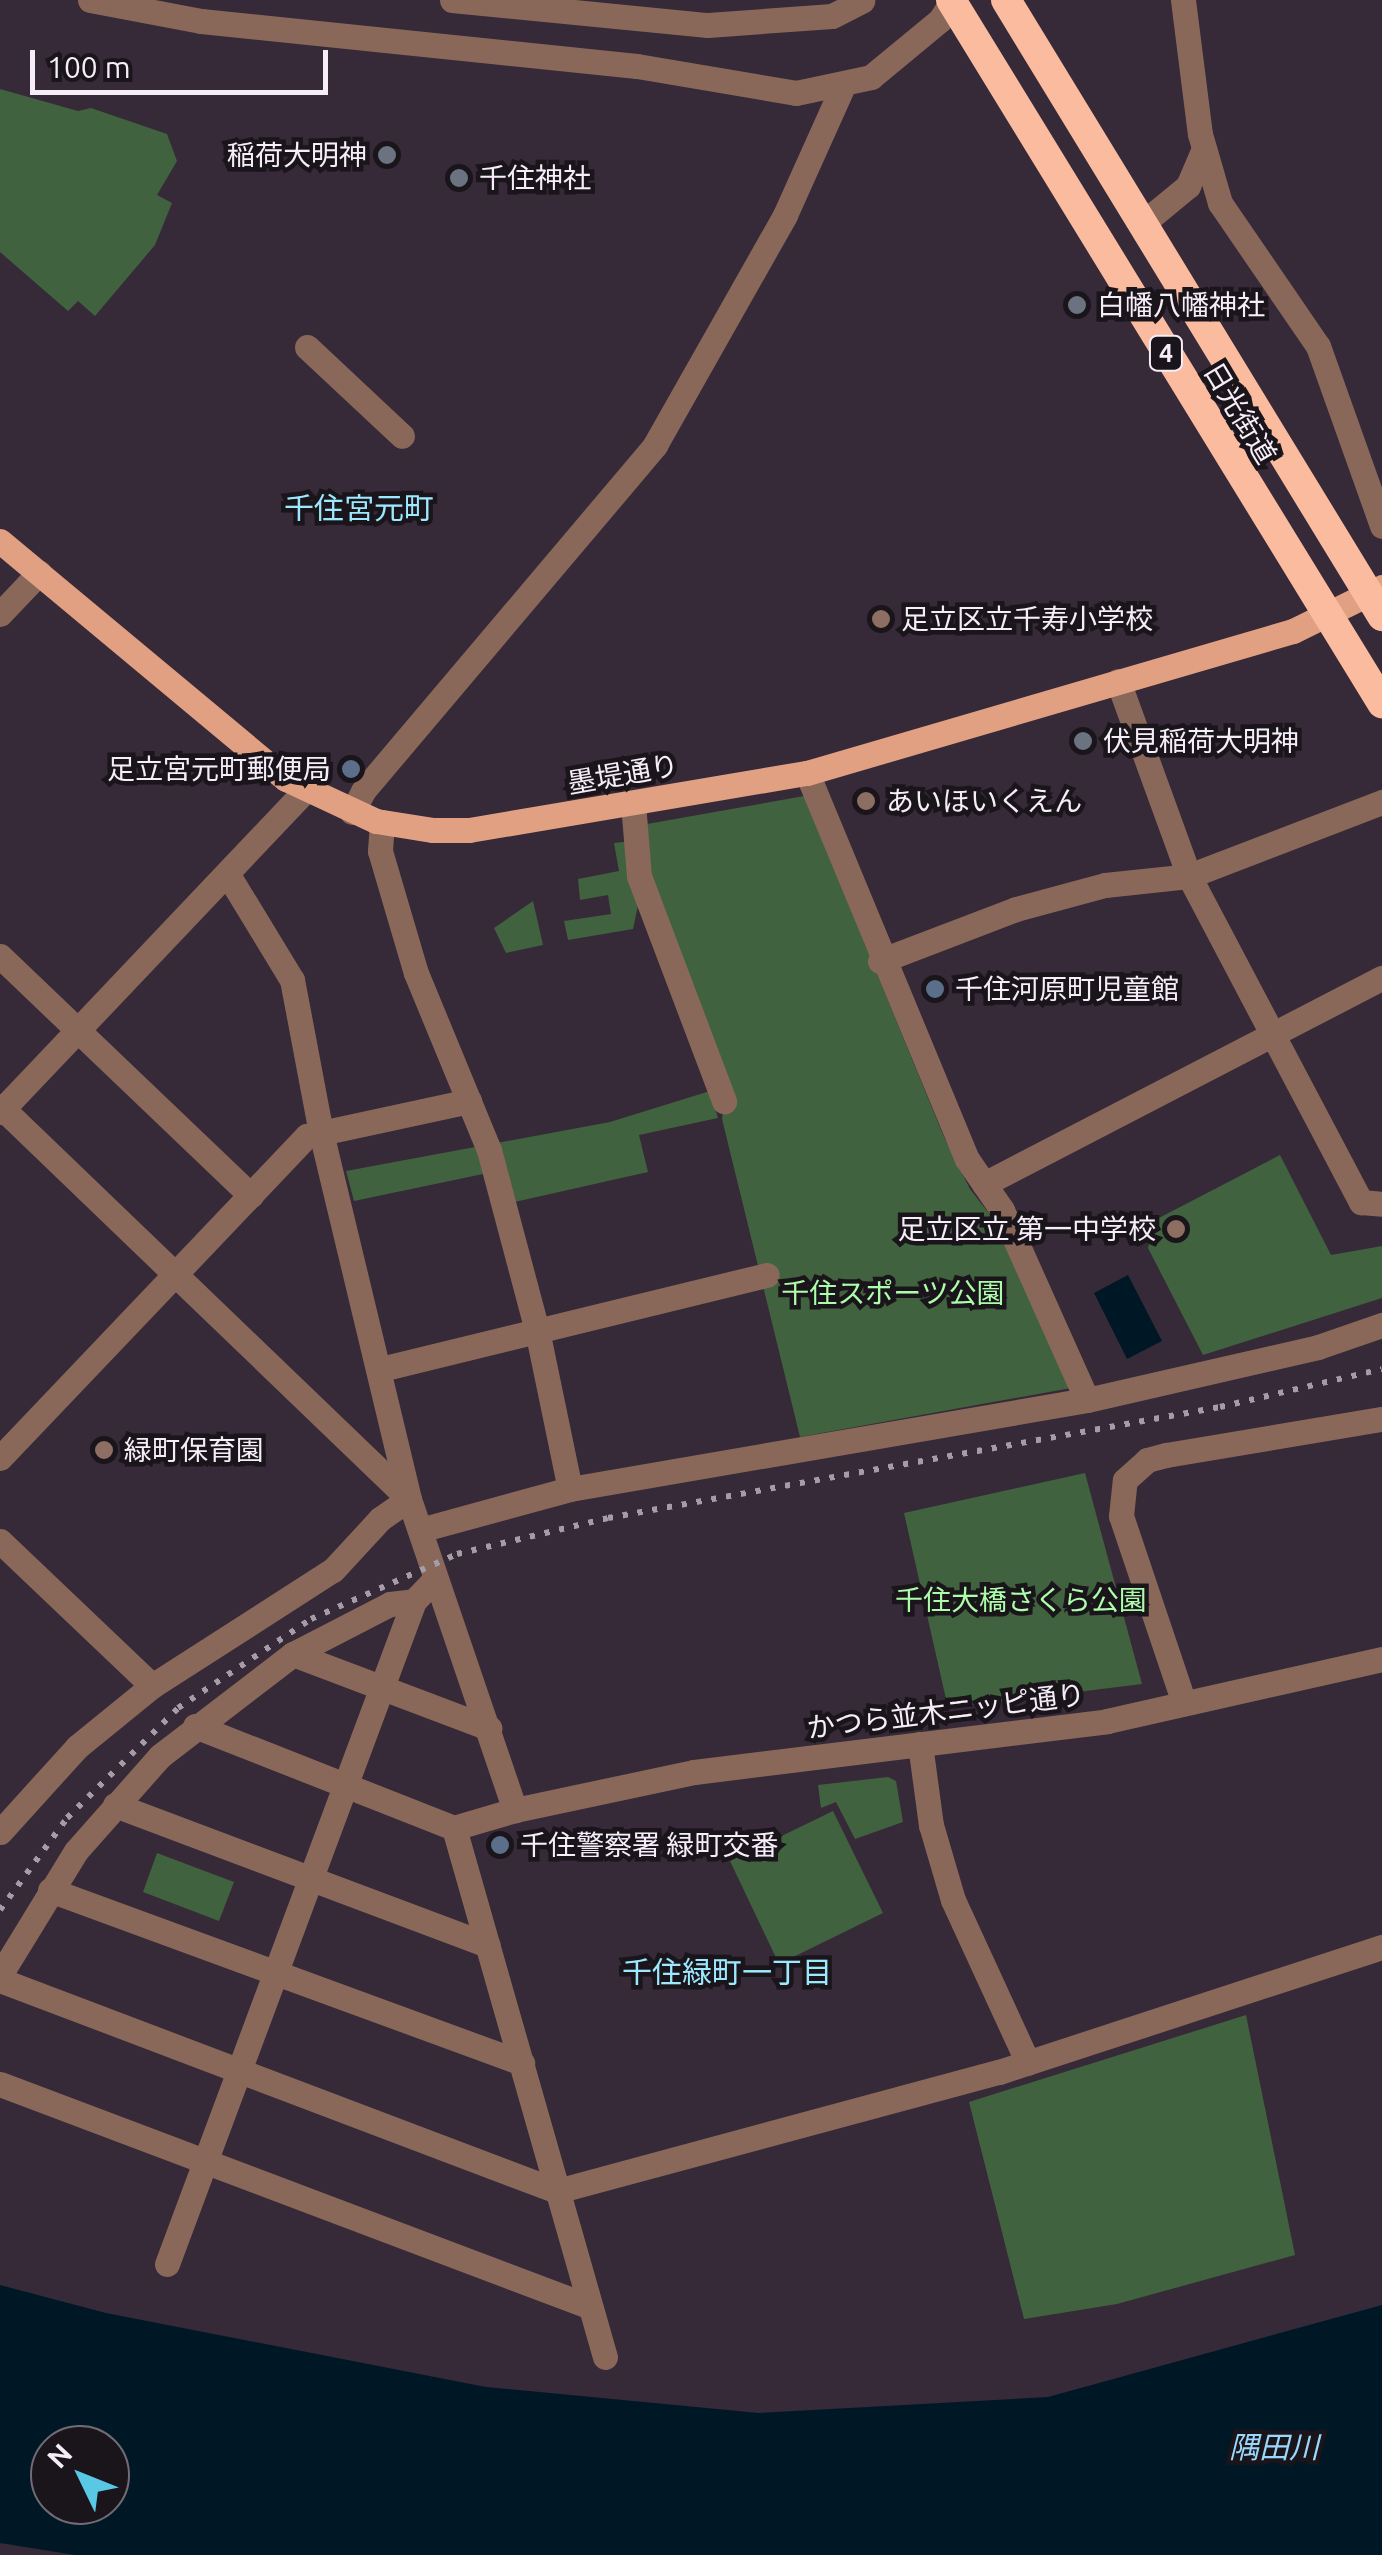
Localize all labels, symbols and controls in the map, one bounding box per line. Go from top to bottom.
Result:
scale bar [35,30,332,92]
text: 100 m [47,50,131,84]
place label: 稲荷大明神 [227,138,367,172]
marker: 稲荷大明神 [376,144,398,166]
place label: 千住神社 [479,161,591,195]
marker: 千住神社 [448,167,470,189]
place label: 白幡八幡神社 [1097,288,1265,322]
marker: 白幡八幡神社 [1066,294,1088,316]
road number: 4 [1148,333,1184,373]
street label: 日光街道 [1197,356,1283,470]
district label: 千住宮元町 [284,490,434,526]
place label: 足立区立千寿小学校 [901,602,1153,636]
marker: 足立区立千寿小学校 [870,608,892,630]
place label: 伏見稲荷大明神 [1103,724,1299,758]
marker: 伏見稲荷大明神 [1072,730,1094,752]
street label: 墨堤通り [565,748,681,800]
place label: 足立宮元町郵便局 [107,752,331,786]
marker: 足立宮元町郵便局 [340,758,362,780]
place label: あいほいくえん [886,784,1082,818]
marker: あいほいくえん [855,790,877,812]
place label: 千住河原町児童館 [955,972,1179,1006]
marker: 千住河原町児童館 [924,978,946,1000]
place label: 足立区立 第一中学校 [898,1212,1156,1246]
marker: 足立区立 第一中学校 [1165,1218,1187,1240]
park label: 千住スポーツ公園 [781,1276,1005,1310]
place label: 緑町保育園 [124,1433,264,1467]
marker: 緑町保育園 [93,1439,115,1461]
park label: 千住大橋さくら公園 [895,1583,1147,1617]
street label: かつら並木ニッピ通り [805,1677,1087,1745]
place label: 千住警察署 緑町交番 [520,1828,778,1862]
marker: 千住警察署 緑町交番 [489,1834,511,1856]
district label: 千住緑町一丁目 [622,1954,832,1990]
north arrow [30,2425,130,2525]
water label: 隅田川 [1229,2429,1319,2465]
text: N [41,2437,78,2474]

